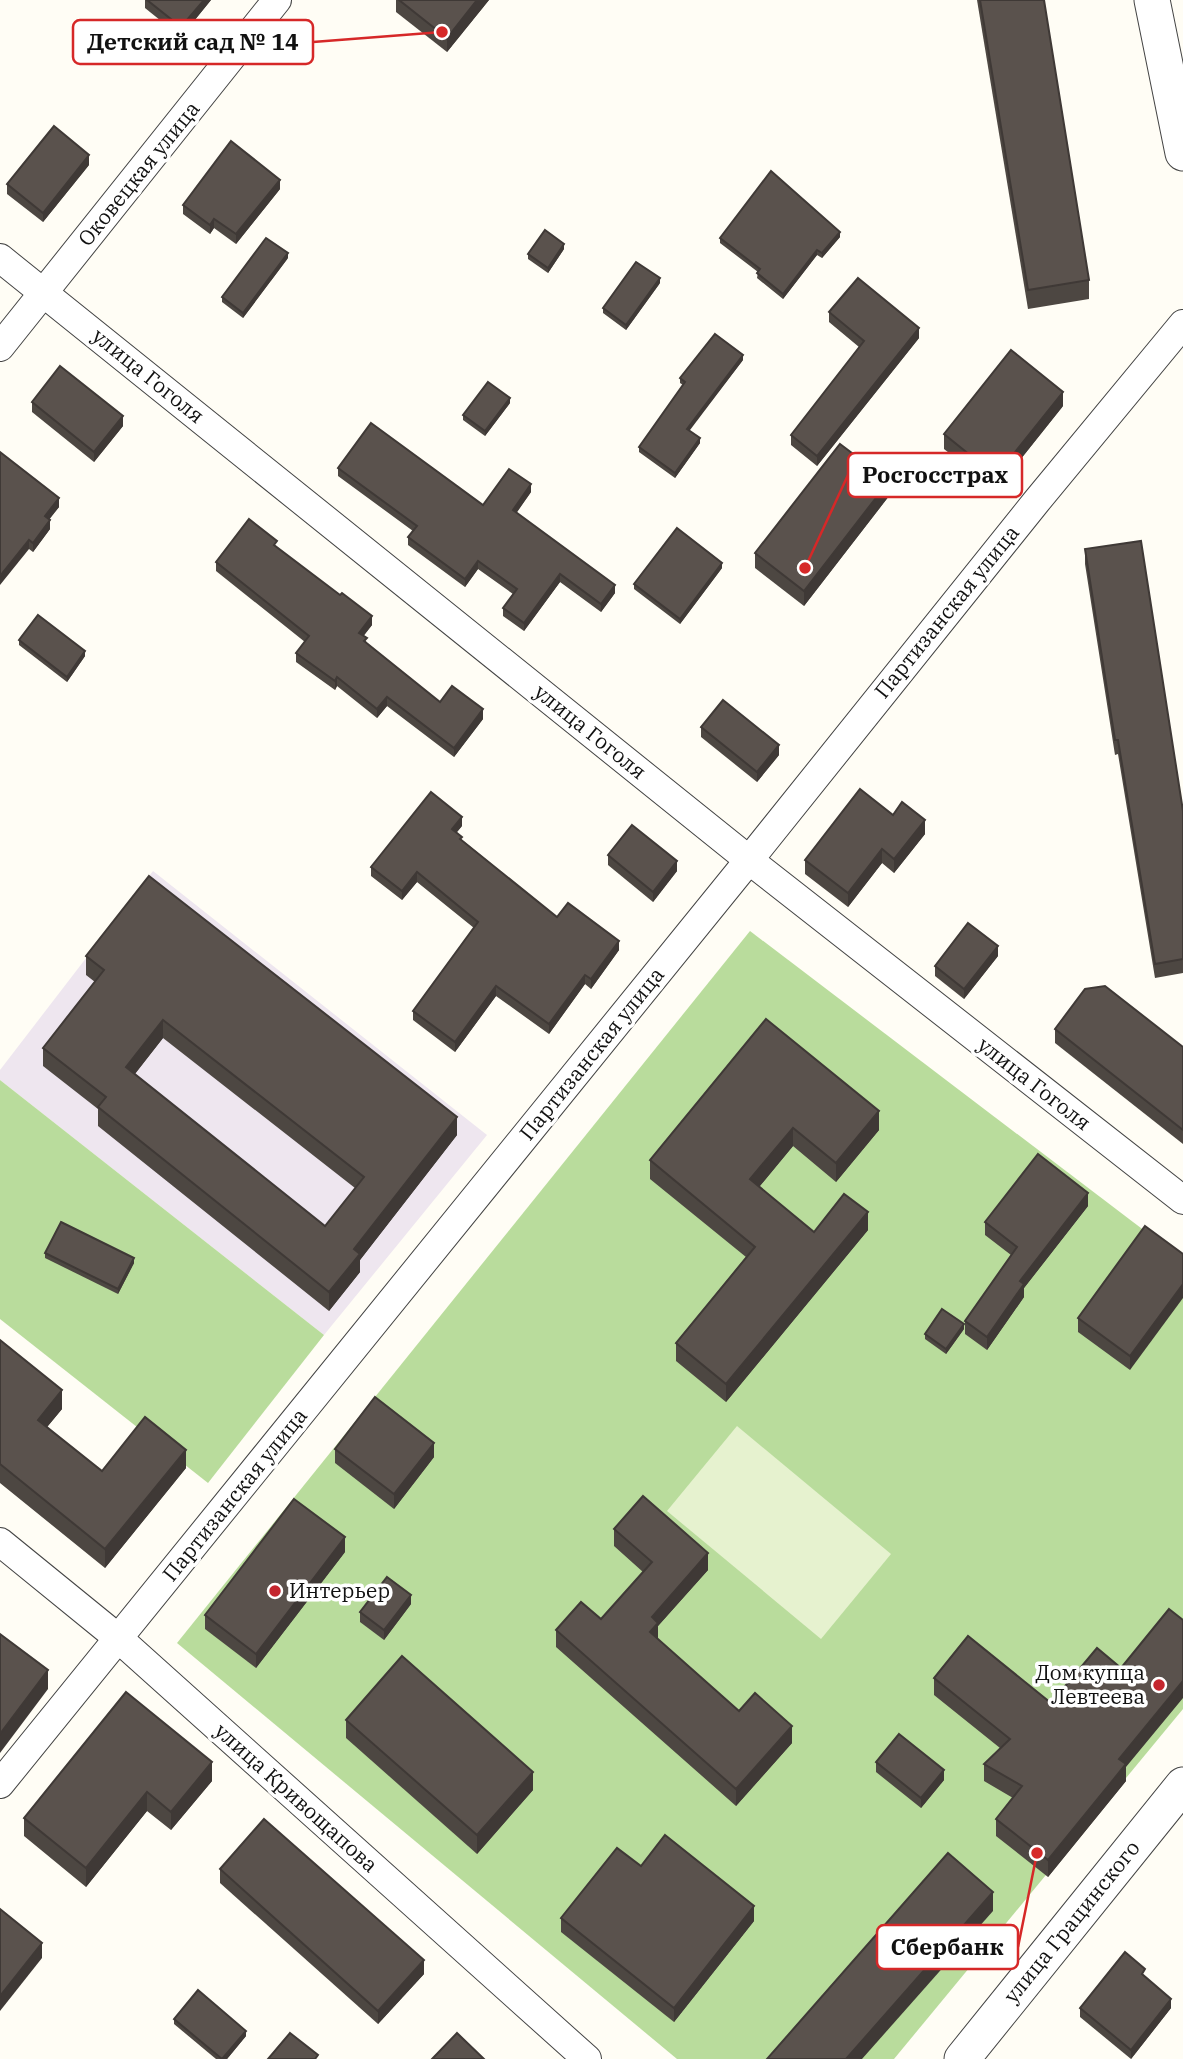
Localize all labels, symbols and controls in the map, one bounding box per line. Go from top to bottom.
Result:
callout: Детский сад № 14 [73,20,313,64]
text: Детский сад № 14 [87,26,299,56]
street label: Оковецкая улица [71,95,205,252]
street label: улица Гоголя [87,321,211,429]
callout: Росгосстрах [848,453,1022,497]
text: Росгосстрах [862,459,1009,489]
street label: Партизанская улица [868,519,1025,704]
street label: улица Гоголя [529,677,653,785]
street label: Партизанская улица [513,961,670,1146]
street label: улица Гоголя [972,1030,1097,1136]
street label: Партизанская улица [156,1402,313,1587]
place label: Интерьер [289,1576,390,1604]
marker: Интерьер [267,1583,283,1599]
place label: Дом купца Левтеева [1036,1658,1145,1710]
marker: Дом купца Левтеева [1151,1677,1167,1693]
street label: улица Кривощапова [209,1716,384,1878]
street label: улица Грацинского [997,1834,1146,2008]
callout: Сбербанк [877,1925,1018,1969]
text: Сбербанк [890,1931,1004,1961]

